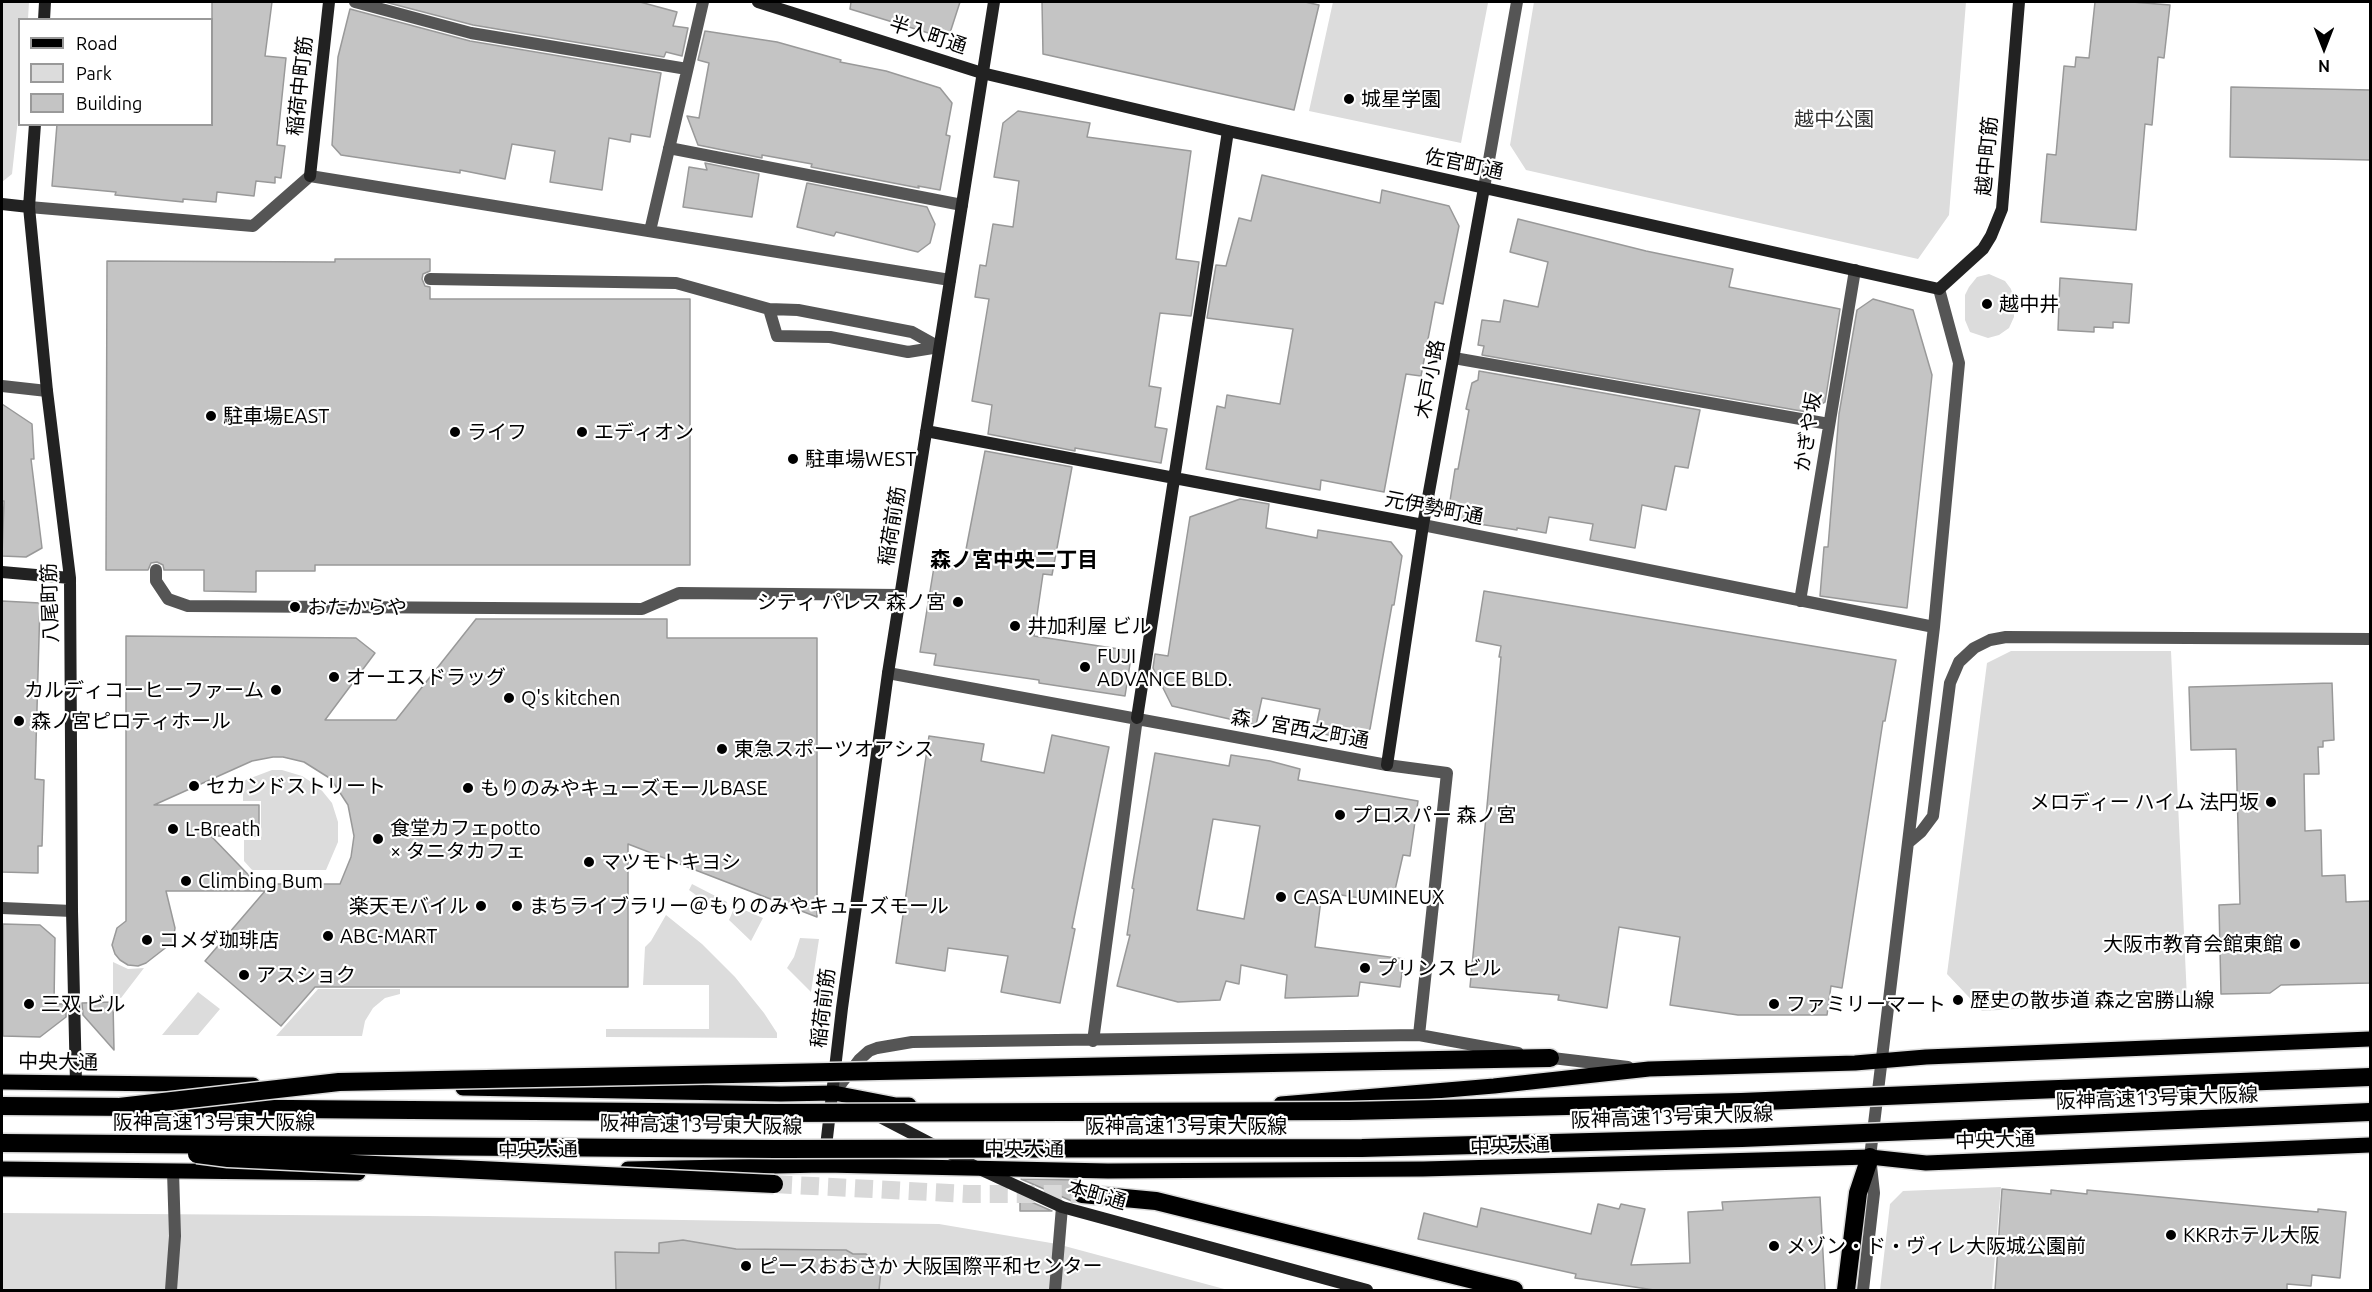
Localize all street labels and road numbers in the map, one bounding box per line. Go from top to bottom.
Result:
street label: 半入町通 [886,11,970,59]
street label: 稲荷中町筋 [283,35,317,137]
street label: 越中町筋 [1972,115,2002,197]
street label: 佐官町通 [1422,144,1506,184]
street label: 木戸小路 [1411,337,1449,421]
street label: かぎや坂 [1790,391,1826,473]
street label: 稲荷前筋 [874,485,910,567]
street label: 元伊勢町通 [1383,487,1485,529]
street label: 八尾町筋 [37,563,63,643]
street label: 森ノ宮西之町通 [1229,705,1371,753]
street label: 稲荷前筋 [806,967,840,1049]
street label: 中央大通 [18,1049,98,1075]
street label: 阪神高速13号東大阪線 [2055,1082,2259,1114]
street label: 阪神高速13号東大阪線 [1570,1101,1774,1133]
street label: 阪神高速13号東大阪線 [113,1110,315,1134]
street label: 阪神高速13号東大阪線 [600,1111,802,1139]
street label: 阪神高速13号東大阪線 [1085,1114,1287,1138]
street label: 中央大通 [1955,1127,2035,1153]
street label: 中央大通 [1470,1133,1550,1159]
street label: 中央大通 [984,1136,1064,1162]
street label: 中央大通 [498,1137,578,1163]
street label: 本町通 [1065,1175,1129,1215]

